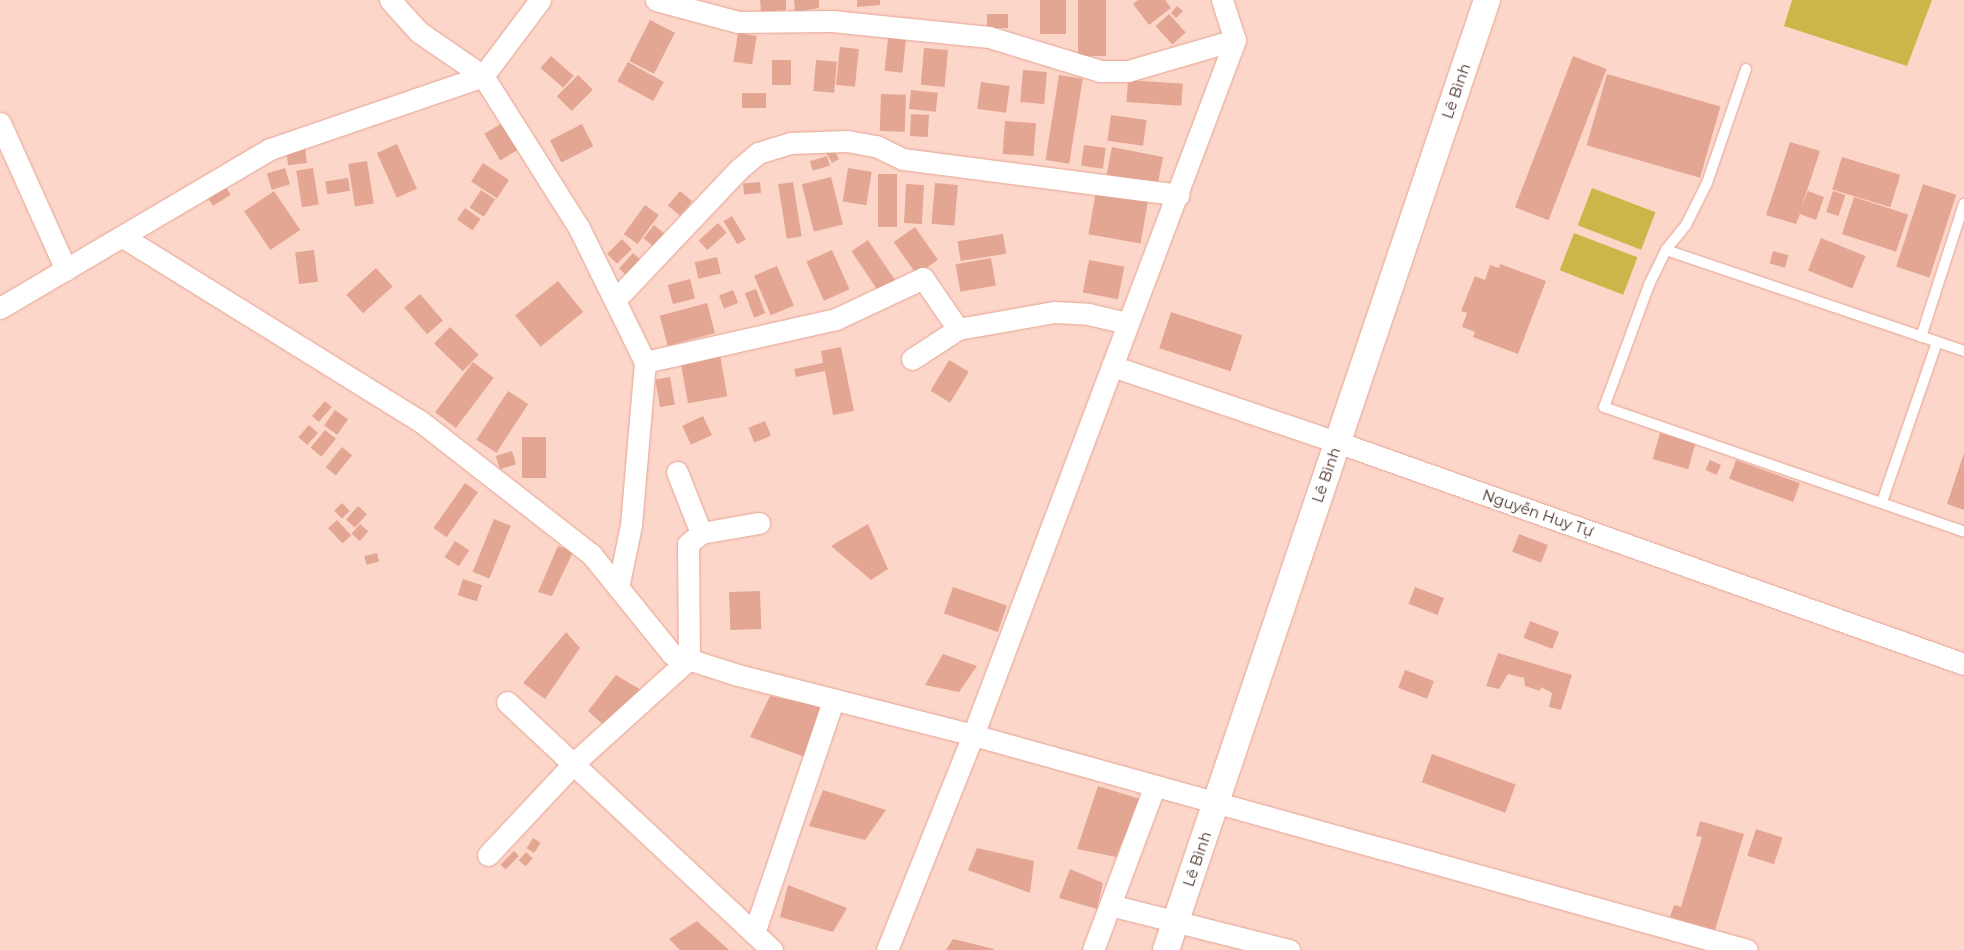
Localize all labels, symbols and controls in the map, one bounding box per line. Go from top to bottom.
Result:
street label: Lê Bình [1438,61,1474,121]
street label: Lê Bình [1308,445,1344,505]
street label: Nguyễn Huy Tự [1480,486,1596,540]
street label: Lê Bình [1179,829,1215,889]

